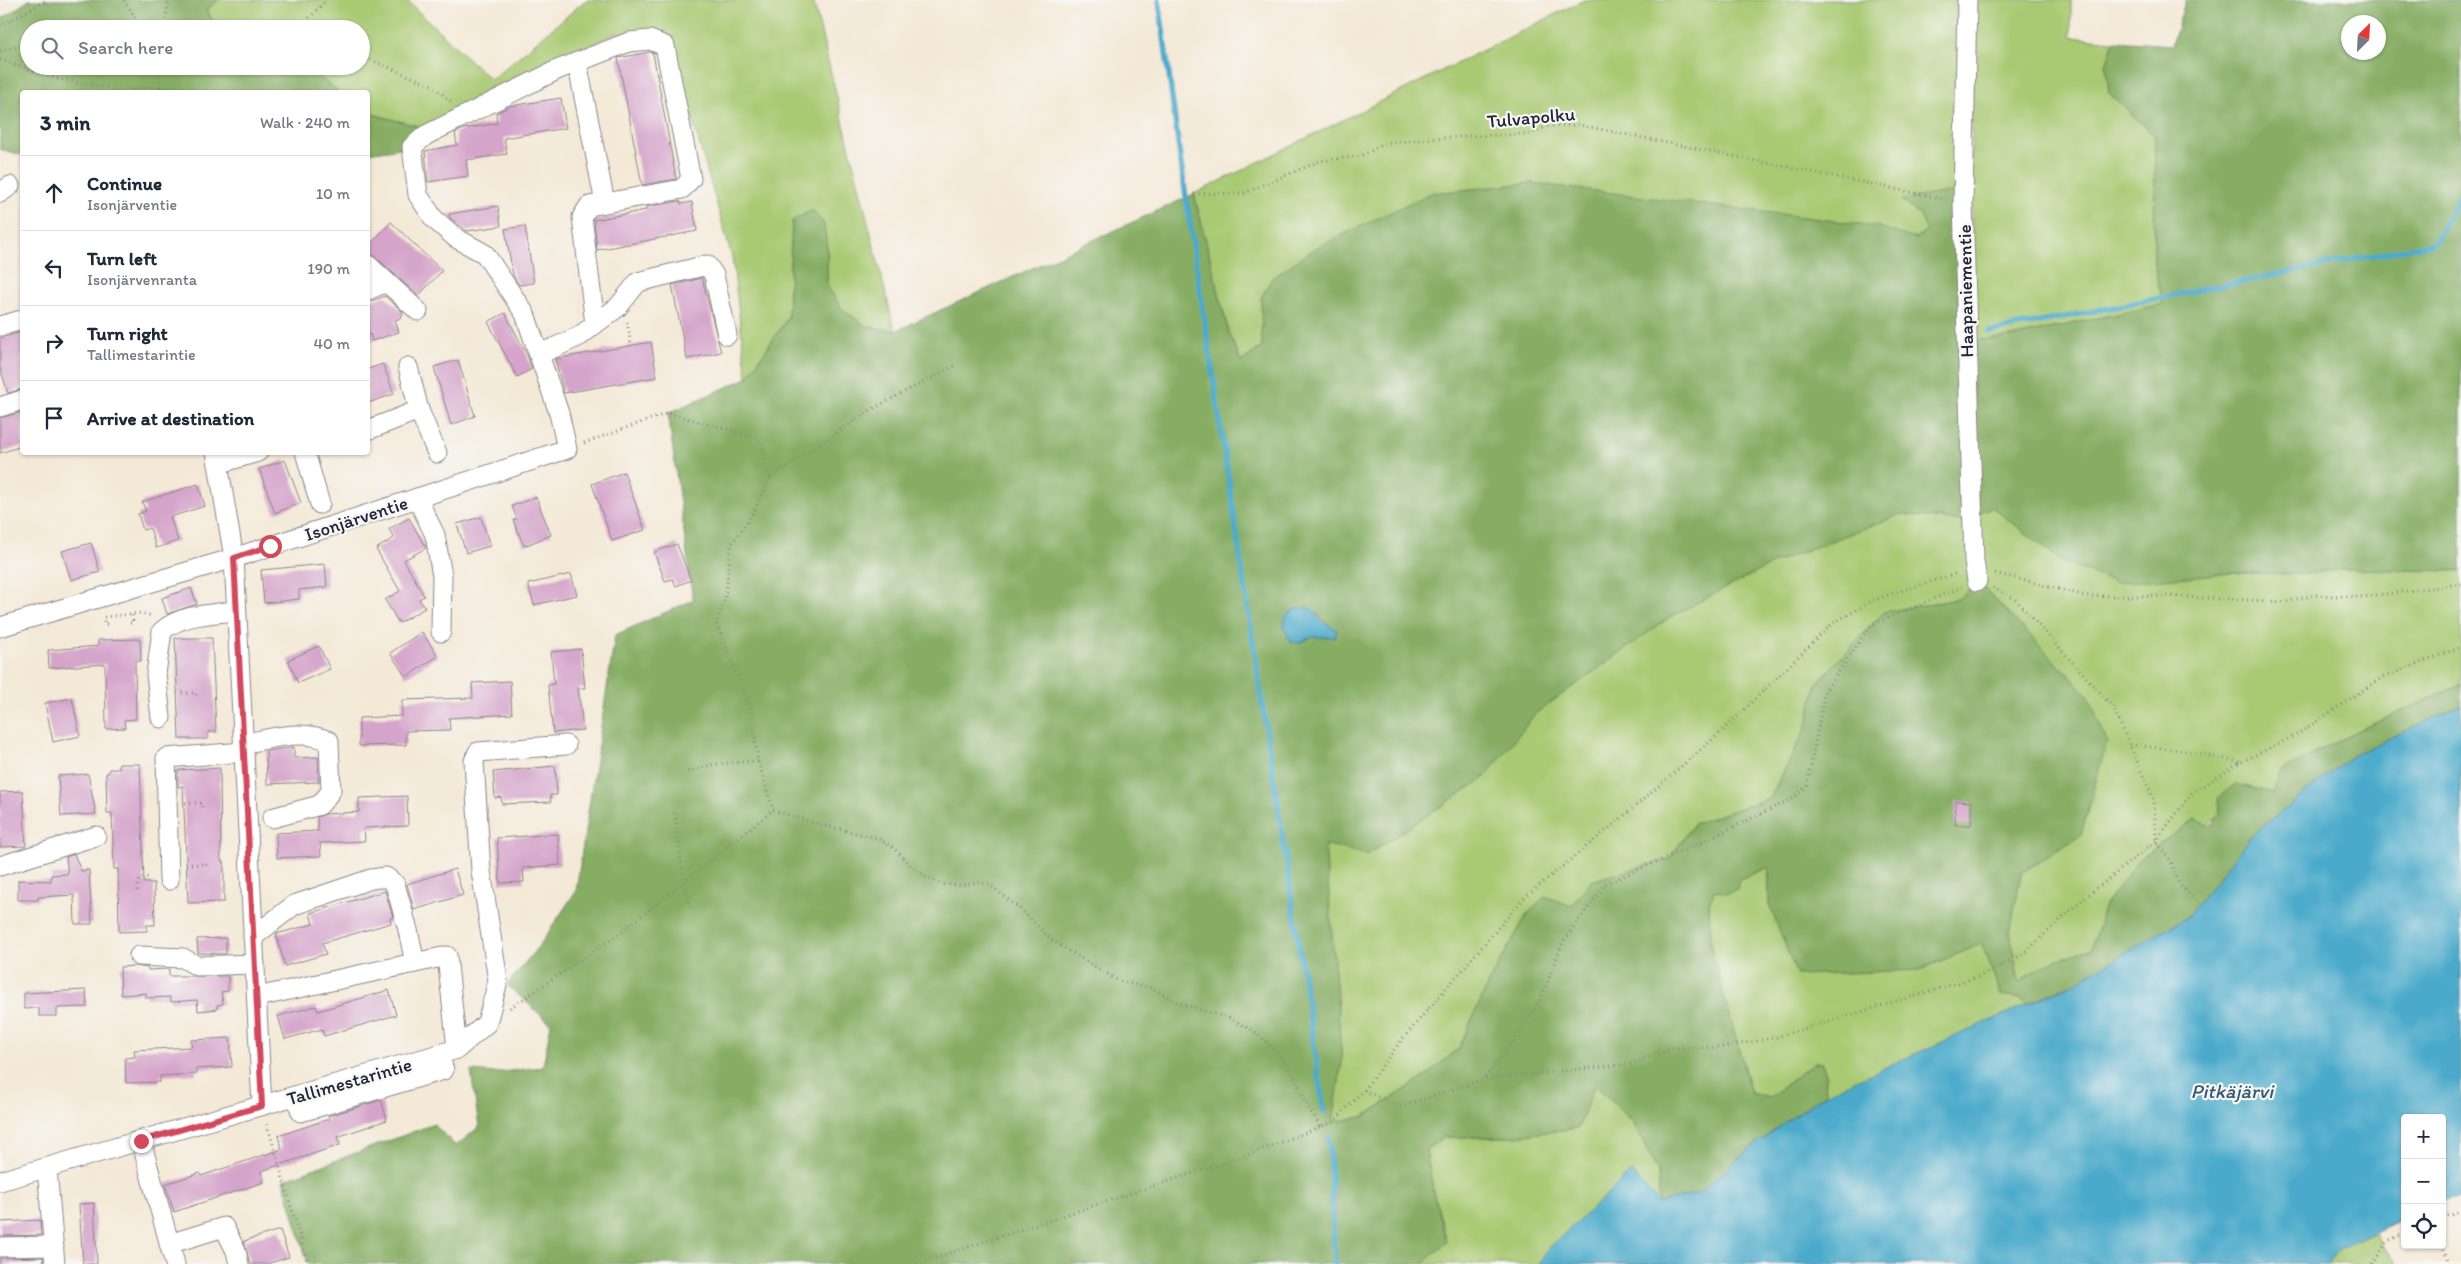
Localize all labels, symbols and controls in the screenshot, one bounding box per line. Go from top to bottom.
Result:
north arrow [2341,15,2386,60]
search box [20,20,370,75]
icon: search [38,34,66,62]
text: Search here [78,36,173,59]
street label: Tulvapolku [1486,102,1577,133]
text: 3 min [40,110,90,135]
text: Walk · 240 m [260,113,350,132]
text: Continue [87,172,162,195]
icon: ahead [40,179,68,207]
text: 10 m [316,184,350,203]
text: Isonjärventie [87,195,177,214]
street label: Haapaniementie [1953,224,1978,358]
text: Turn left [87,247,157,270]
icon: left [40,254,68,282]
text: 190 m [307,259,350,278]
text: Isonjärvenranta [87,270,197,289]
text: Turn right [87,322,168,345]
icon: right [40,329,68,357]
text: 40 m [313,334,350,353]
text: Tallimestarintie [87,345,196,364]
icon: arrive [40,404,68,432]
text: Arrive at destination [87,407,254,430]
street label: Isonjärventie [302,491,411,546]
route start [259,535,282,558]
street label: Tallimestarintie [284,1053,414,1110]
water label: Pitkäjärvi [2191,1079,2275,1103]
map controls [2401,1114,2446,1249]
button: + [2401,1114,2446,1159]
route end [130,1130,153,1153]
button: − [2401,1159,2446,1204]
button: locate [2401,1204,2446,1249]

